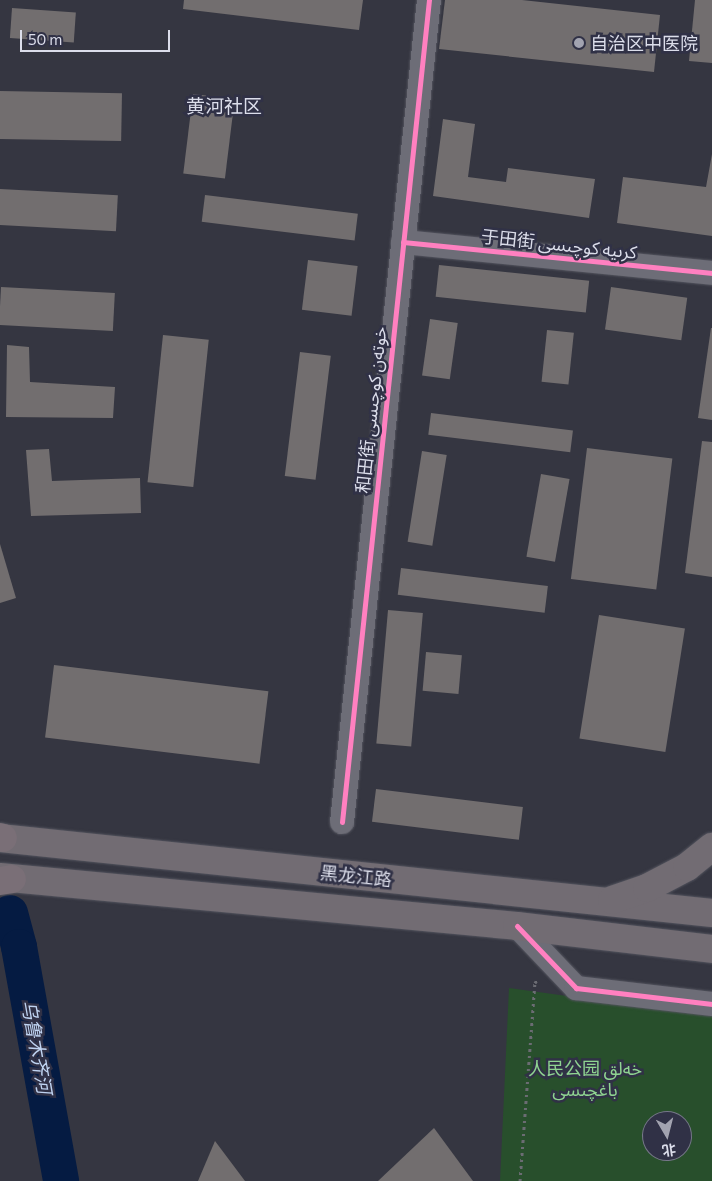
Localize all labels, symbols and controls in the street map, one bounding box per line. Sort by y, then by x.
scale bar [22,20,172,52]
text: 50 m [28,30,62,48]
place label: 自治区中医院 [590,32,698,54]
marker: 自治区中医院 [572,36,586,50]
district label: 黄河社区 [186,95,262,117]
street label: 于田街 كرىيە كوچىسى [480,225,638,263]
street label: 和田街 خوتەن كوچىسى [351,325,391,495]
street label: 黑龙江路 [319,861,393,891]
water label: 乌鲁木齐河 [18,998,56,1096]
park label: 人民公园 خەلق باغچىسى [528,1058,642,1100]
north arrow [642,1111,692,1161]
text: 北 [661,1141,677,1160]

